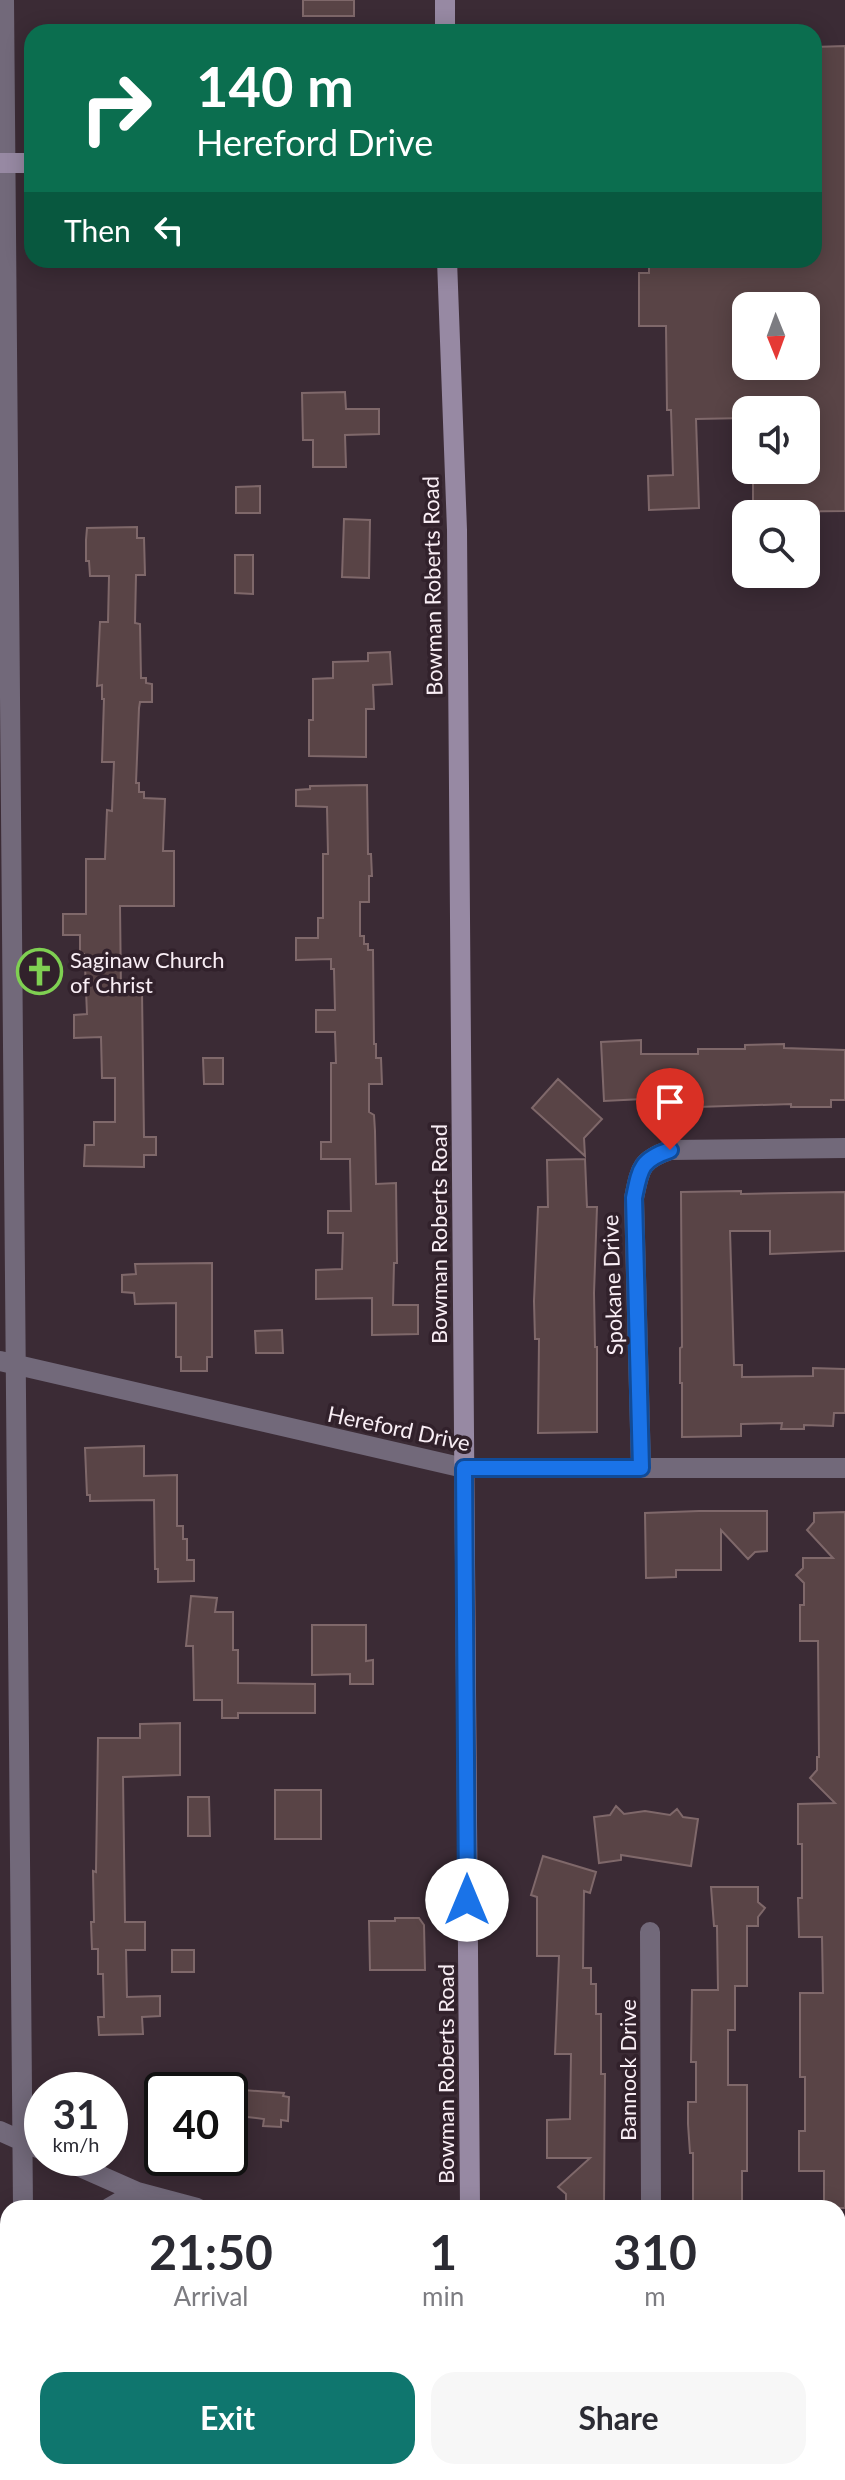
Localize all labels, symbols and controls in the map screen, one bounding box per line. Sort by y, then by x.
text: 140 m [196,52,354,119]
icon: right [64,56,168,160]
text: Hereford Drive [196,120,433,164]
icon: left [147,208,191,252]
text: Then [64,212,131,248]
north arrow [732,292,820,380]
map controls [732,292,820,588]
button: sound [732,396,820,484]
street label: Bowman Roberts Road [417,476,447,696]
button: search [732,500,820,588]
place label: Saginaw Church of Christ [70,946,225,998]
church icon: Saginaw Church of Christ [15,948,63,996]
pin [636,1068,704,1150]
icon: arrive [648,1080,692,1124]
street label: Bowman Roberts Road [425,1124,452,1344]
street label: Spokane Drive [596,1214,628,1356]
street label: Hereford Drive [325,1400,473,1456]
position arrow [425,1858,509,1942]
street label: Bowman Roberts Road [432,1964,459,2184]
street label: Bannock Drive [614,1999,641,2141]
speed limit sign: 40 [144,2072,248,2176]
text: 31 [53,2090,99,2138]
text: km/h [53,2132,99,2156]
text: 21:50 [149,2223,273,2280]
text: 1 [429,2223,457,2280]
text: 310 [613,2223,697,2280]
text: Arrival [174,2280,248,2312]
text: min [422,2280,464,2312]
text: m [644,2280,666,2312]
button: Exit [40,2372,415,2464]
button: Share [431,2372,806,2464]

